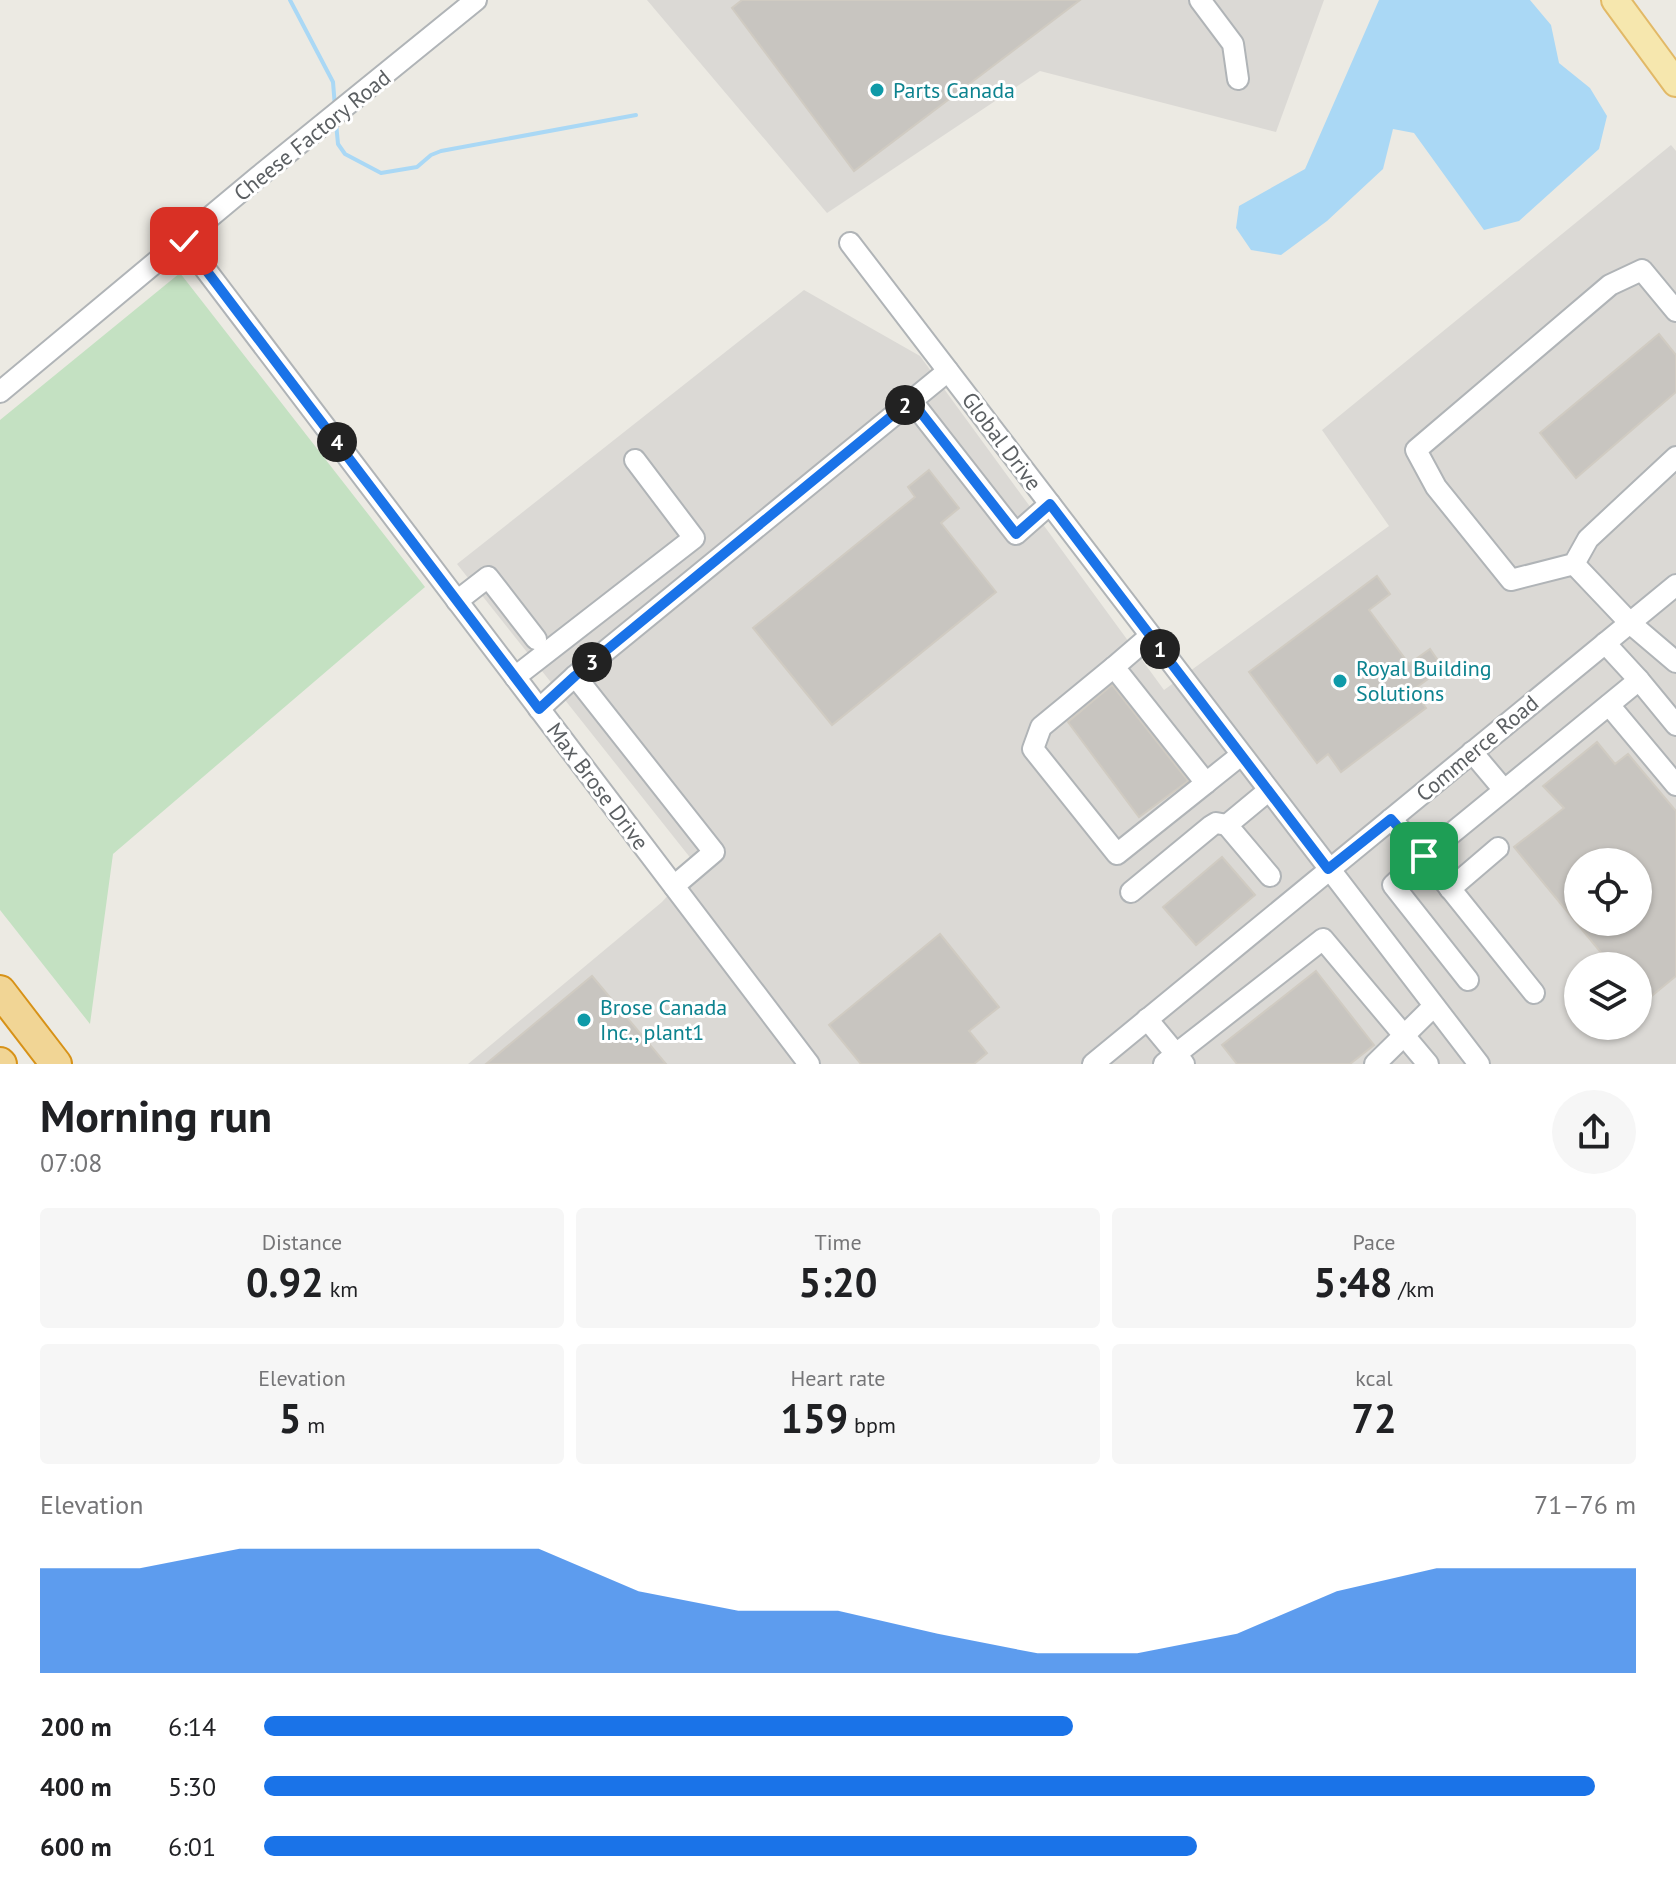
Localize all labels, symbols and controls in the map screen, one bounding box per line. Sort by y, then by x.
street label: Cheese Factory Road [228,63,396,207]
place label: Parts Canada [893,76,1015,104]
marker: Parts Canada [868,81,886,99]
pin [150,207,218,275]
icon: check [162,219,206,263]
pin: 2 [885,385,925,425]
street label: Global Drive [956,386,1048,496]
text: 2 [899,391,911,419]
pin: 4 [317,422,357,462]
text: 4 [331,428,343,456]
pin: 1 [1140,629,1180,669]
text: 1 [1154,635,1166,663]
pin: 3 [572,642,612,682]
text: 3 [586,648,598,676]
place label: Royal Building Solutions [1356,654,1492,707]
marker: Royal Building Solutions [1331,672,1349,690]
street label: Commerce Road [1410,689,1544,807]
street label: Max Brose Drive [541,717,655,855]
pin [1390,822,1458,890]
icon: arrive [1402,834,1446,878]
map controls [1564,848,1652,1040]
button: locate [1564,848,1652,936]
button: layers [1564,952,1652,1040]
place label: Brose Canada Inc., plant1 [600,993,727,1046]
marker: Brose Canada Inc., plant1 [575,1011,593,1029]
text: Morning run [40,1087,272,1144]
button: share [1552,1090,1636,1174]
text: 07:08 [40,1146,102,1179]
text: Distance [262,1228,342,1256]
text: Time [814,1228,862,1256]
text: Pace [1352,1228,1396,1256]
text: 0.92 [246,1256,324,1308]
text: 5:20 [799,1256,877,1308]
text: 5:48 [1314,1256,1392,1308]
text: km [324,1275,358,1303]
text: /km [1392,1275,1434,1303]
text: Elevation [258,1364,346,1392]
text: Heart rate [790,1364,886,1392]
text: kcal [1355,1364,1393,1392]
text: 5 [279,1392,301,1444]
text: 159 [780,1392,848,1444]
text: 72 [1351,1392,1397,1444]
text: m [301,1411,325,1439]
text: bpm [848,1411,896,1439]
text: Elevation [40,1488,144,1521]
text: 71–76 m [1534,1488,1636,1521]
text: 200 m [40,1710,112,1743]
text: 6:14 [168,1710,216,1743]
text: 400 m [40,1770,112,1803]
text: 5:30 [168,1770,216,1803]
text: 600 m [40,1830,112,1863]
text: 6:01 [168,1830,216,1863]

